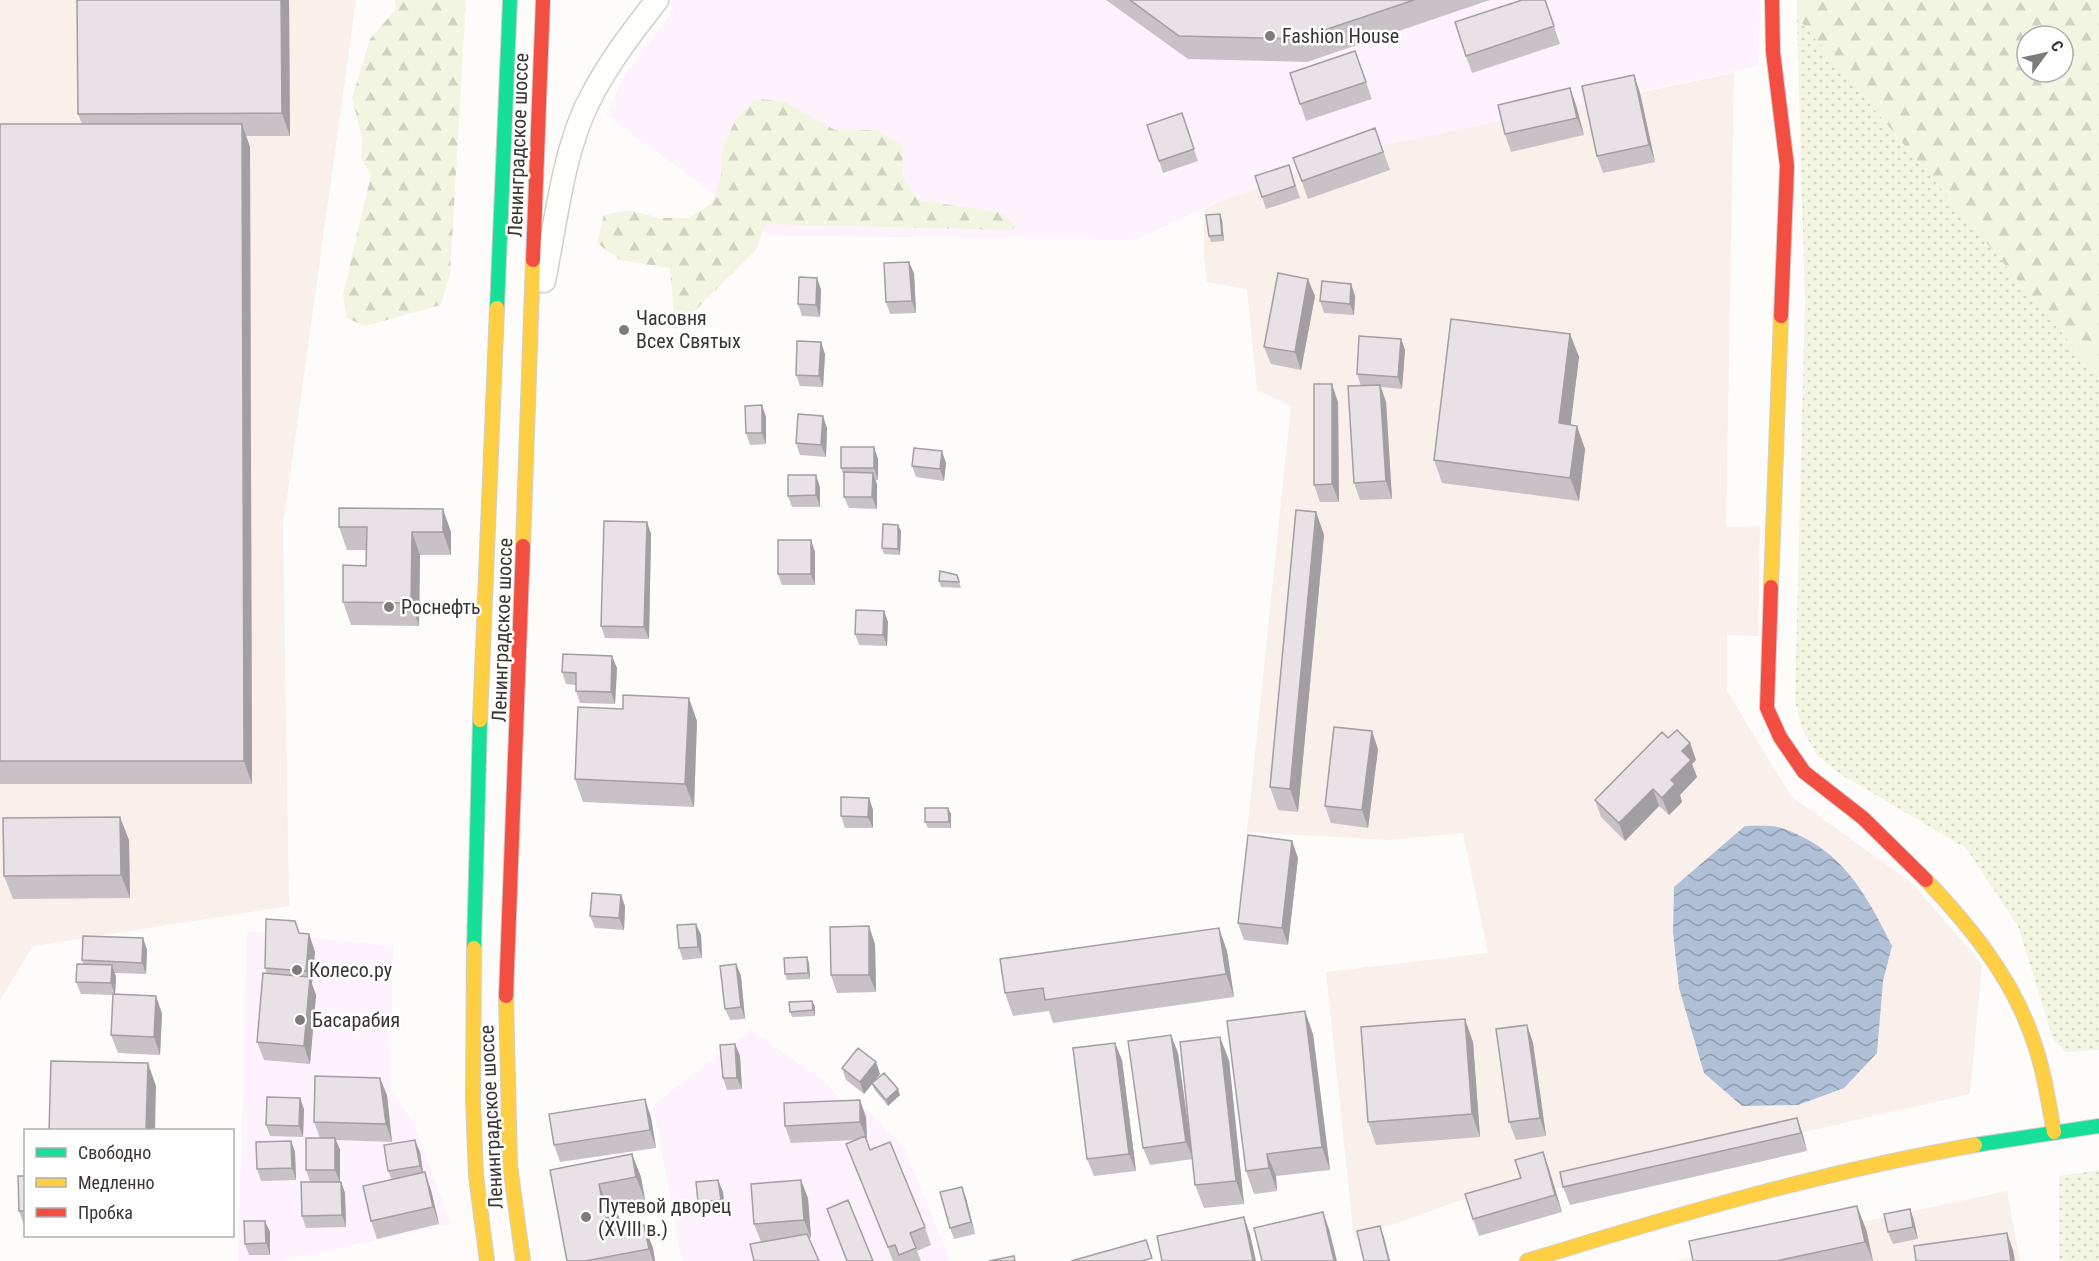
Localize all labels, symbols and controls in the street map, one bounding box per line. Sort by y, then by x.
place label: Fashion House [1282,24,1399,48]
north arrow [2015,24,2075,84]
marker: Fashion House [1263,29,1277,43]
text: С [2047,37,2068,55]
street label: Ленинградское шоссе [503,52,533,238]
place label: Часовня Всех Святых [636,306,741,353]
marker: Часовня Всех Святых [617,323,631,337]
street label: Ленинградское шоссе [487,537,517,723]
place label: Роснефть [401,595,481,619]
marker: Роснефть [382,600,396,614]
place label: Колесо.ру [309,958,392,982]
marker: Колесо.ру [290,963,304,977]
place label: Басарабия [312,1008,400,1032]
marker: Басарабия [293,1013,307,1027]
street label: Ленинградское шоссе [474,1024,508,1210]
legend [24,1129,234,1237]
text: Свободно [78,1142,151,1163]
text: Медленно [78,1172,155,1193]
place label: Путевой дворец (XVIII в.) [598,1194,731,1241]
text: Пробка [78,1202,133,1223]
marker: Путевой дворец (XVIII в.) [579,1210,593,1224]

